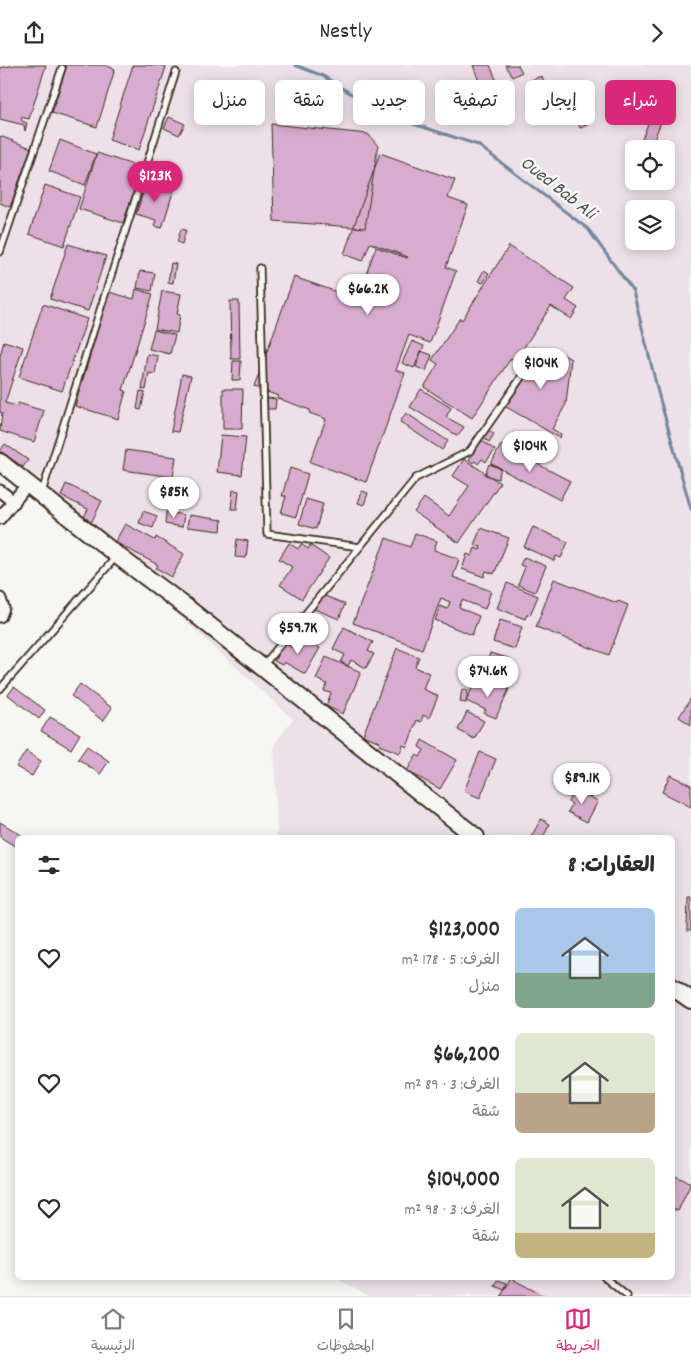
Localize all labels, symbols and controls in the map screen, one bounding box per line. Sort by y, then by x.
text: Nestly [319,17,372,48]
icon: share [20,19,48,47]
icon: forward [643,19,671,47]
chip: منزل [194,80,265,125]
chip: شقة [275,80,343,125]
chip: جديد [353,80,425,125]
chip: تصفية [435,80,515,125]
chip: إيجار [525,80,595,125]
chip: شراء [605,80,676,125]
map controls [625,140,675,250]
button: locate [625,140,675,190]
water label: Oued Bab Ali [513,151,603,229]
pin: $123K [120,161,190,203]
text: $123K [138,165,172,188]
button: layers [625,200,675,250]
pin: $66.2K [327,273,409,316]
text: $66.2K [348,278,388,301]
pin: $104K [506,347,576,390]
text: $104K [524,352,558,375]
pin: $104K [495,431,565,473]
text: $104K [513,435,547,458]
pin: $85K [144,477,204,519]
text: $85K [159,481,189,504]
pin: $59.7K [257,613,339,655]
text: $59.7K [278,617,318,640]
pin: $74.6K [447,655,529,698]
text: $74.6K [469,660,507,683]
pin: $89.1K [541,763,623,805]
text: $89.1K [564,767,600,790]
icon: filters [35,851,63,879]
text: العقارات: 8 [568,852,655,882]
text: $123,000 [428,916,500,946]
icon: home [555,928,615,988]
icon: heart [35,944,63,972]
text: الغرف: 5 · 178 m² [402,949,500,972]
text: منزل [468,976,500,999]
text: $66,200 [433,1041,500,1071]
icon: home [555,1053,615,1113]
icon: heart [35,1069,63,1097]
text: الغرف: 3 · 89 m² [404,1074,500,1097]
text: شقة [472,1101,500,1124]
text: $104,000 [426,1166,500,1196]
icon: home [555,1178,615,1238]
icon: heart [35,1194,63,1222]
text: الغرف: 3 · 98 m² [404,1199,500,1222]
text: شقة [472,1226,500,1249]
tab: الرئيسية [91,1305,135,1358]
tab: المحفوظات [317,1305,374,1358]
tab: الخريطة [556,1305,600,1358]

